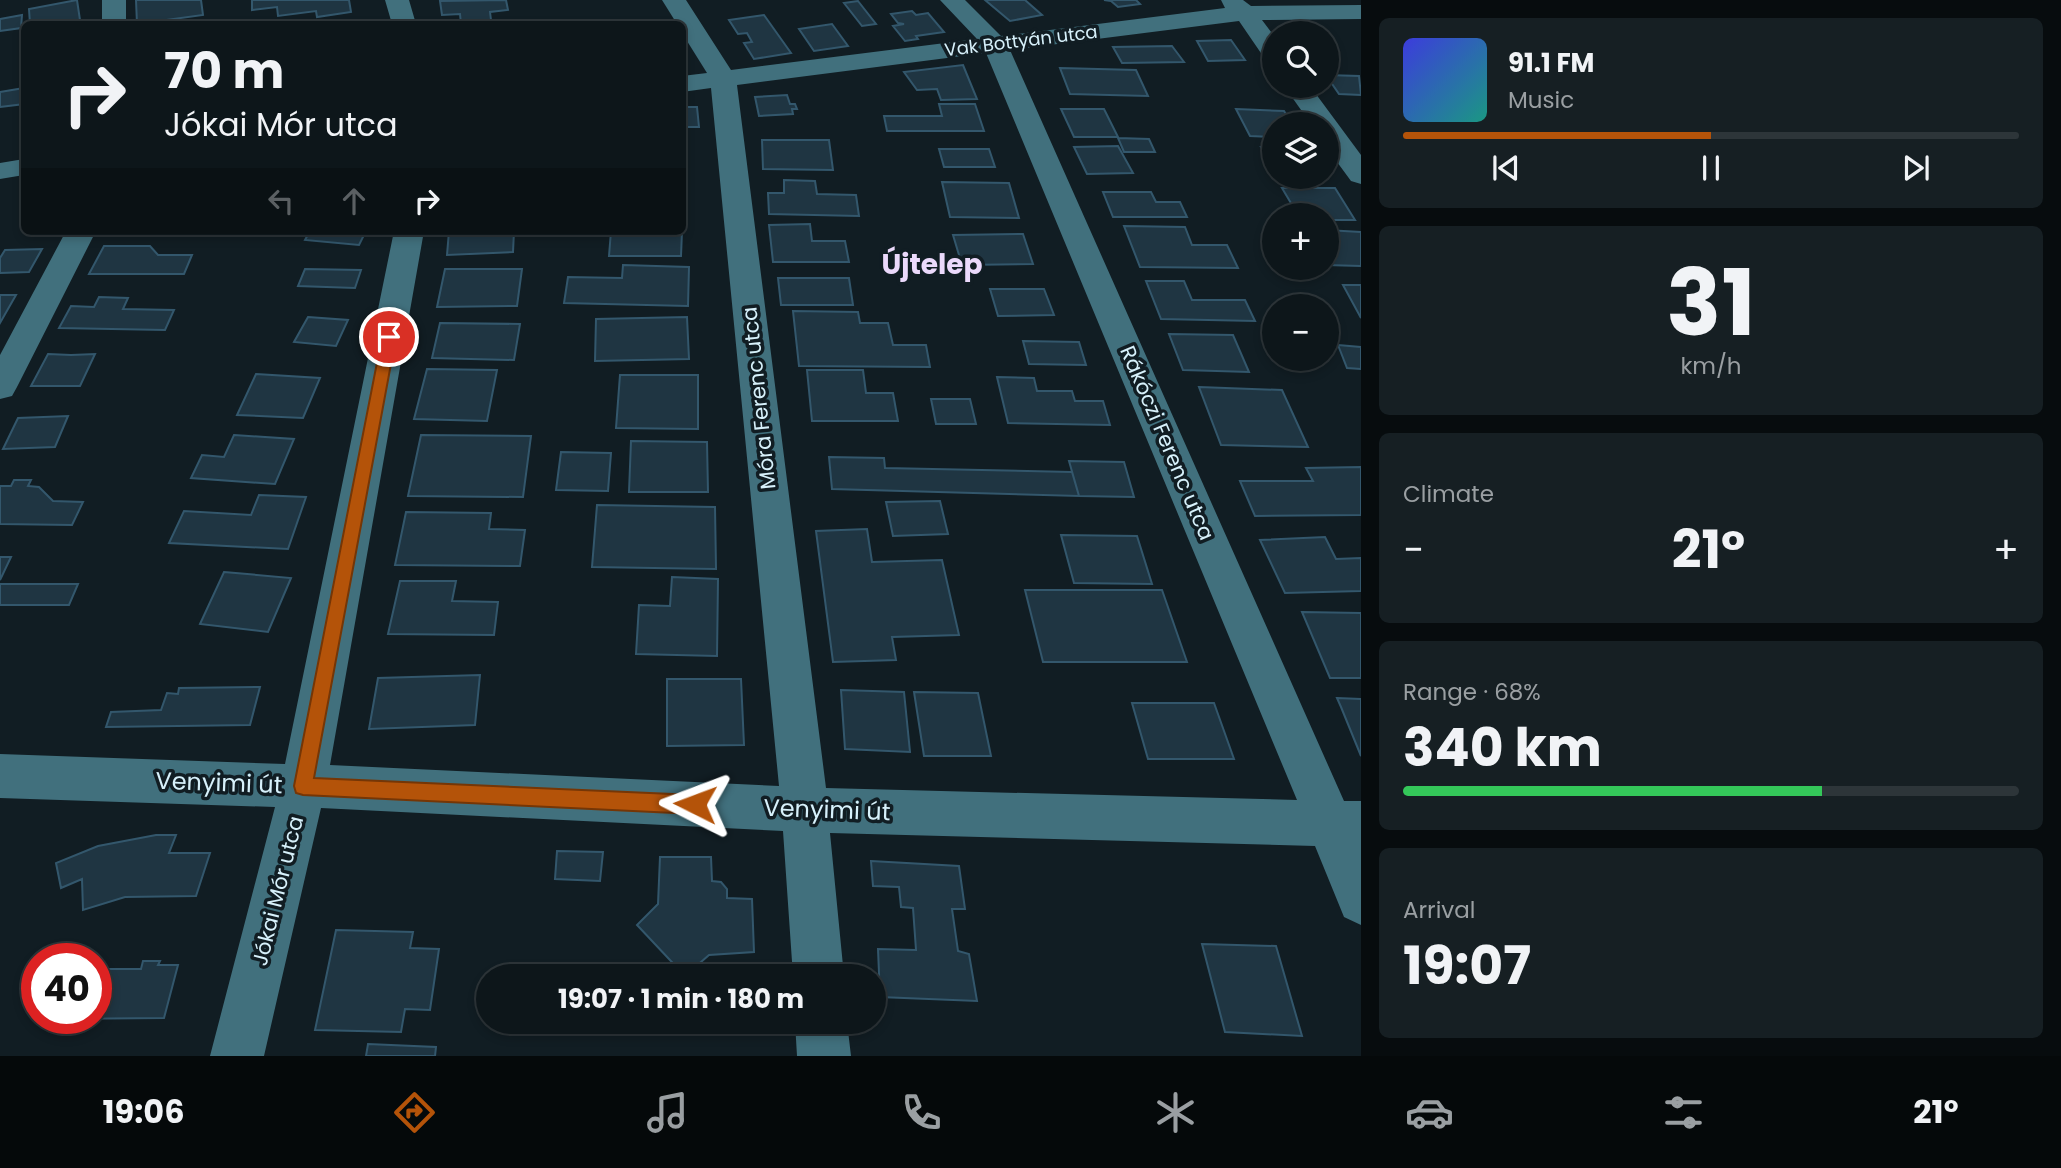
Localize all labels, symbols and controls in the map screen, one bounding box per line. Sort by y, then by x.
street label: Vak Bottyán utca [943,19,1099,62]
map controls [1262,21,1339,371]
button: search [1262,21,1339,98]
text: 70 m [164,37,284,105]
text: 91.1 FM [1508,45,1594,81]
icon: right [49,49,140,140]
text: Music [1508,84,1574,116]
text: Jókai Mór utca [164,102,398,147]
button: layers [1262,112,1339,189]
icon: previous [1487,149,1525,187]
icon: pause [1692,149,1730,187]
icon: next [1897,149,1935,187]
icon: left [262,182,300,220]
icon: ahead [335,182,373,220]
icon: right [408,182,446,220]
button: + [1262,203,1339,280]
text: 31 [1666,239,1756,367]
district label: Újtelep [881,245,983,284]
button: − [1262,294,1339,371]
street label: Móra Ferenc utca [734,305,783,491]
pin [359,307,419,367]
icon: arrive [370,318,408,356]
street label: Rákóczi Ferenc utca [1113,341,1222,544]
text: km/h [1680,350,1742,382]
text: Climate [1403,478,1494,510]
text: 21° [1672,513,1745,586]
text: − [1403,523,1424,576]
text: + [1993,523,2019,576]
text: Range · 68% [1403,676,1541,708]
text: 340 km [1403,711,1602,784]
street label: Venyimi út [155,764,283,801]
position arrow [658,767,732,841]
street label: Venyimi út [763,791,891,828]
street label: Jókai Mór utca [245,813,310,969]
text: Arrival [1403,894,1475,926]
text: 19:07 [1403,929,1531,1002]
speed limit sign: 40 [21,943,112,1034]
text: 19:07 · 1 min · 180 m [558,981,804,1017]
icon: directions [390,1088,439,1137]
icon: music [643,1088,692,1137]
icon: phone [897,1088,946,1137]
icon: climate [1151,1088,1200,1137]
icon: car [1405,1088,1454,1137]
icon: filters [1659,1088,1708,1137]
text: 19:06 [102,1089,185,1134]
text: 21° [1913,1089,1958,1134]

